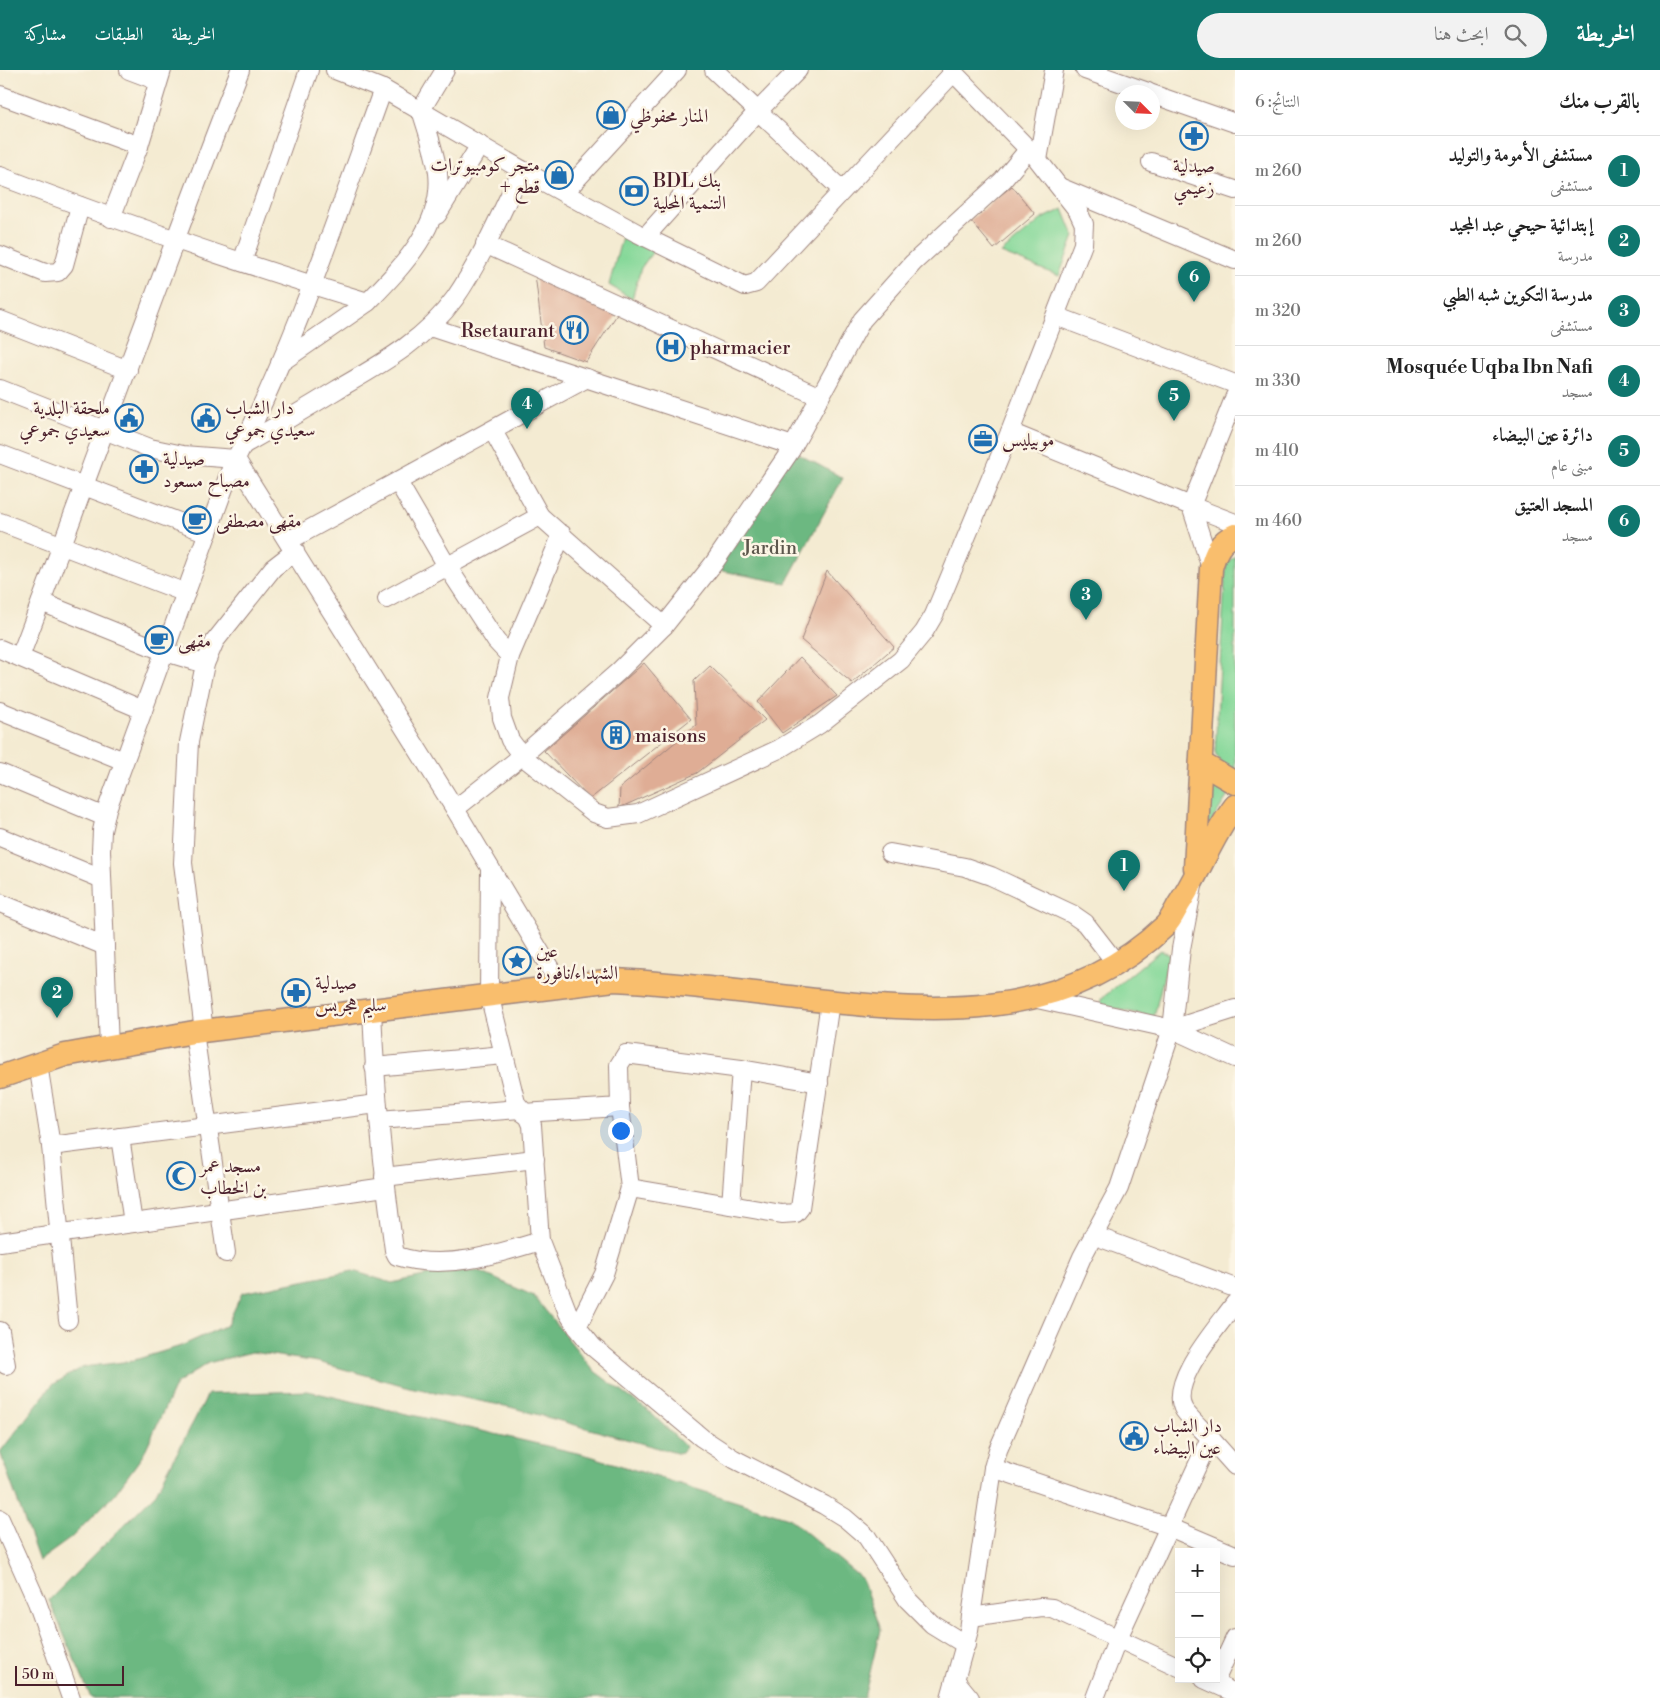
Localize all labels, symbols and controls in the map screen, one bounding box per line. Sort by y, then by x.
search box [1197,13,1547,58]
text: الخريطة [1577,19,1635,49]
icon: search [1501,21,1529,49]
text: ابحث هنا [1434,22,1489,46]
text: مشاركة [25,23,66,46]
text: الطبقات [94,23,143,46]
text: الخريطة [171,23,215,46]
north arrow [1115,85,1160,130]
text: بالقرب منك [1559,89,1640,115]
text: النتائج: 6 [1255,92,1300,112]
shop icon: المنار محفوظي [596,100,626,130]
place label: المنار محفوظي [630,104,708,134]
pharmacy icon: صيدلية زعيمي [1179,121,1209,151]
text: مستشفى الأمومة والتوليد [1448,143,1593,167]
place label: متجر كومبيوترات + قطع [430,153,540,204]
place label: صيدلية زعيمي [1173,154,1215,206]
shop icon: متجر كومبيوترات + قطع [544,160,574,190]
text: 260 m [1255,161,1302,181]
text: 1 [1620,161,1628,181]
place label: BDL بنك التنمية المحلية [652,169,726,215]
bank icon: BDL بنك التنمية المحلية [619,176,649,206]
text: مستشفى [1550,176,1593,196]
text: إبتدائية حيحي عبد المجيد [1449,213,1593,237]
text: 260 m [1255,231,1302,251]
text: 2 [1619,231,1629,251]
text: مدرسة [1558,246,1593,266]
pin: 6 [1178,261,1210,302]
text: مدرسة التكوين شبه الطبي [1443,283,1593,307]
text: 320 m [1255,301,1301,321]
text: 3 [1619,301,1629,321]
restaurant icon: Rsetaurant [559,315,589,345]
text: مستشفى [1550,316,1593,336]
place label: Rsetaurant [461,319,555,343]
hospital icon: pharmacier [656,332,686,362]
place label: pharmacier [690,336,790,360]
text: Mosquée Uqba Ibn Nafi [1386,355,1593,379]
text: 330 m [1255,371,1301,391]
text: 4 [1619,371,1629,391]
pin: 5 [1158,380,1190,421]
text: مسجد [1562,382,1593,402]
pin: 4 [511,388,543,429]
place label: ملحقة البلدية سعيدي جموعي [19,396,110,445]
place label: دار الشباب سعيدي جموعي [225,396,316,445]
public building icon: ملحقة البلدية سعيدي جموعي [114,403,144,433]
public building icon: دار الشباب سعيدي جموعي [191,403,221,433]
text: دائرة عين البيضاء [1492,423,1593,447]
office icon: موبيليس [968,424,998,454]
place label: موبيليس [1002,428,1054,452]
text: 410 m [1255,441,1299,461]
text: 5 [1619,441,1629,461]
place label: صيدلية مصباح مسعود [163,447,250,498]
pharmacy icon: صيدلية مصباح مسعود [129,454,159,484]
text: مبنى عام [1551,456,1593,476]
text: المسجد العتيق [1514,493,1593,517]
cafe icon: مقهى مصطفى [182,505,212,535]
place label: مقهى مصطفى [216,509,302,534]
text: 460 m [1255,511,1302,531]
text: 6 [1619,511,1629,531]
text: مسجد [1562,526,1593,546]
park label: Jardin [742,536,797,560]
pin: 3 [1070,579,1102,620]
cafe icon: مقهى [144,625,174,655]
place label: مقهى [178,629,211,654]
building icon: maisons [601,720,631,750]
place label: maisons [635,724,706,748]
pin: 1 [1108,850,1140,891]
place label: عين الشهداء/نافورة [536,939,618,985]
place icon: عين الشهداء/نافورة [502,946,532,976]
place label: صيدلية سليم هجريس [315,971,387,1024]
pin: 2 [41,977,73,1018]
pharmacy icon: صيدلية سليم هجريس [281,978,311,1008]
your location [608,1118,634,1144]
place label: مسجد عمر بن الخطاب [198,1154,267,1200]
mosque icon: مسجد عمر بن الخطاب [166,1161,196,1191]
place label: دار الشباب عين البيضاء [1153,1414,1222,1460]
public building icon: دار الشباب عين البيضاء [1119,1421,1149,1451]
map controls [1175,1548,1220,1683]
button: + [1175,1548,1220,1593]
button: − [1175,1593,1220,1638]
button: locate [1175,1638,1220,1683]
scale bar [15,1663,124,1686]
text: 50 m [22,1666,54,1684]

